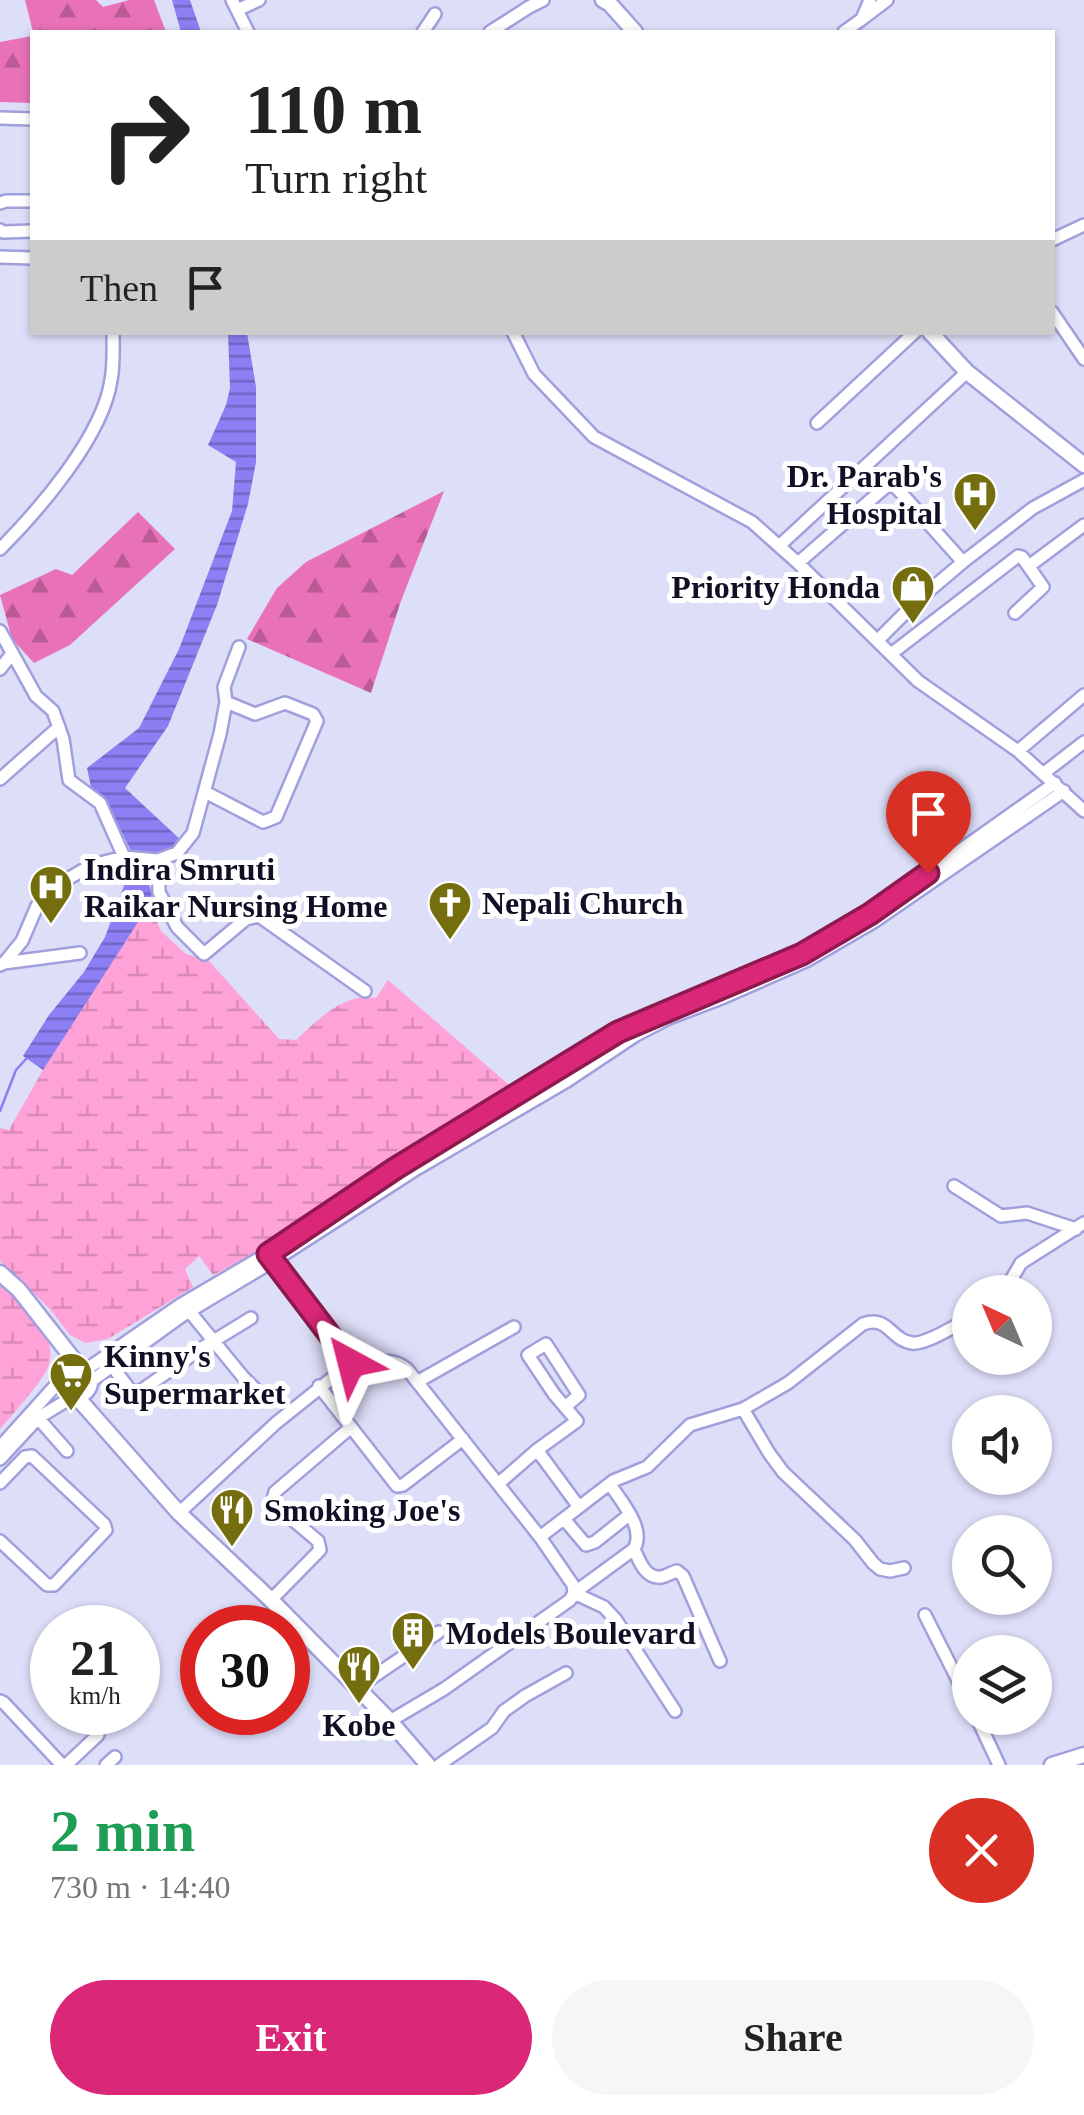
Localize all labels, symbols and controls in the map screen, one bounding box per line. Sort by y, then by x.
icon: right [80,70,210,200]
text: 110 m [245,71,422,148]
text: Turn right [245,153,427,203]
icon: arrive [178,260,233,315]
text: Then [80,267,158,309]
place label: Dr. Parab's Hospital [787,458,942,531]
hospital icon: Dr. Parab's Hospital [952,471,998,532]
shop icon: Priority Honda [890,564,936,625]
place label: Priority Honda [671,569,880,605]
pin [886,771,971,874]
icon: arrive [901,786,956,841]
place label: Indira Smruti Raikar Nursing Home [84,851,387,924]
hospital icon: Indira Smruti Raikar Nursing Home [28,864,74,925]
church icon: Nepali Church [427,880,473,941]
place label: Nepali Church [482,885,683,921]
north arrow [952,1275,1052,1375]
map controls [952,1275,1052,1735]
position arrow [299,1311,403,1415]
place label: Kinny's Supermarket [104,1338,286,1411]
supermarket icon: Kinny's Supermarket [48,1351,94,1412]
button: sound [952,1395,1052,1495]
restaurant icon: Smoking Joe's [209,1487,255,1548]
place label: Smoking Joe's [264,1492,460,1528]
button: search [952,1515,1052,1615]
speed limit sign: 30 [180,1605,310,1735]
building icon: Models Boulevard [390,1610,436,1671]
place label: Models Boulevard [446,1615,696,1651]
text: 21 [70,1630,120,1686]
button: layers [952,1635,1052,1735]
restaurant icon: Kobe [336,1644,382,1705]
text: km/h [69,1682,121,1709]
place label: Kobe [323,1707,395,1743]
text: 2 min [50,1798,195,1864]
button: close [929,1798,1034,1903]
text: 730 m · 14:40 [50,1869,230,1905]
button: Exit [50,1980,532,2095]
button: Share [552,1980,1034,2095]

